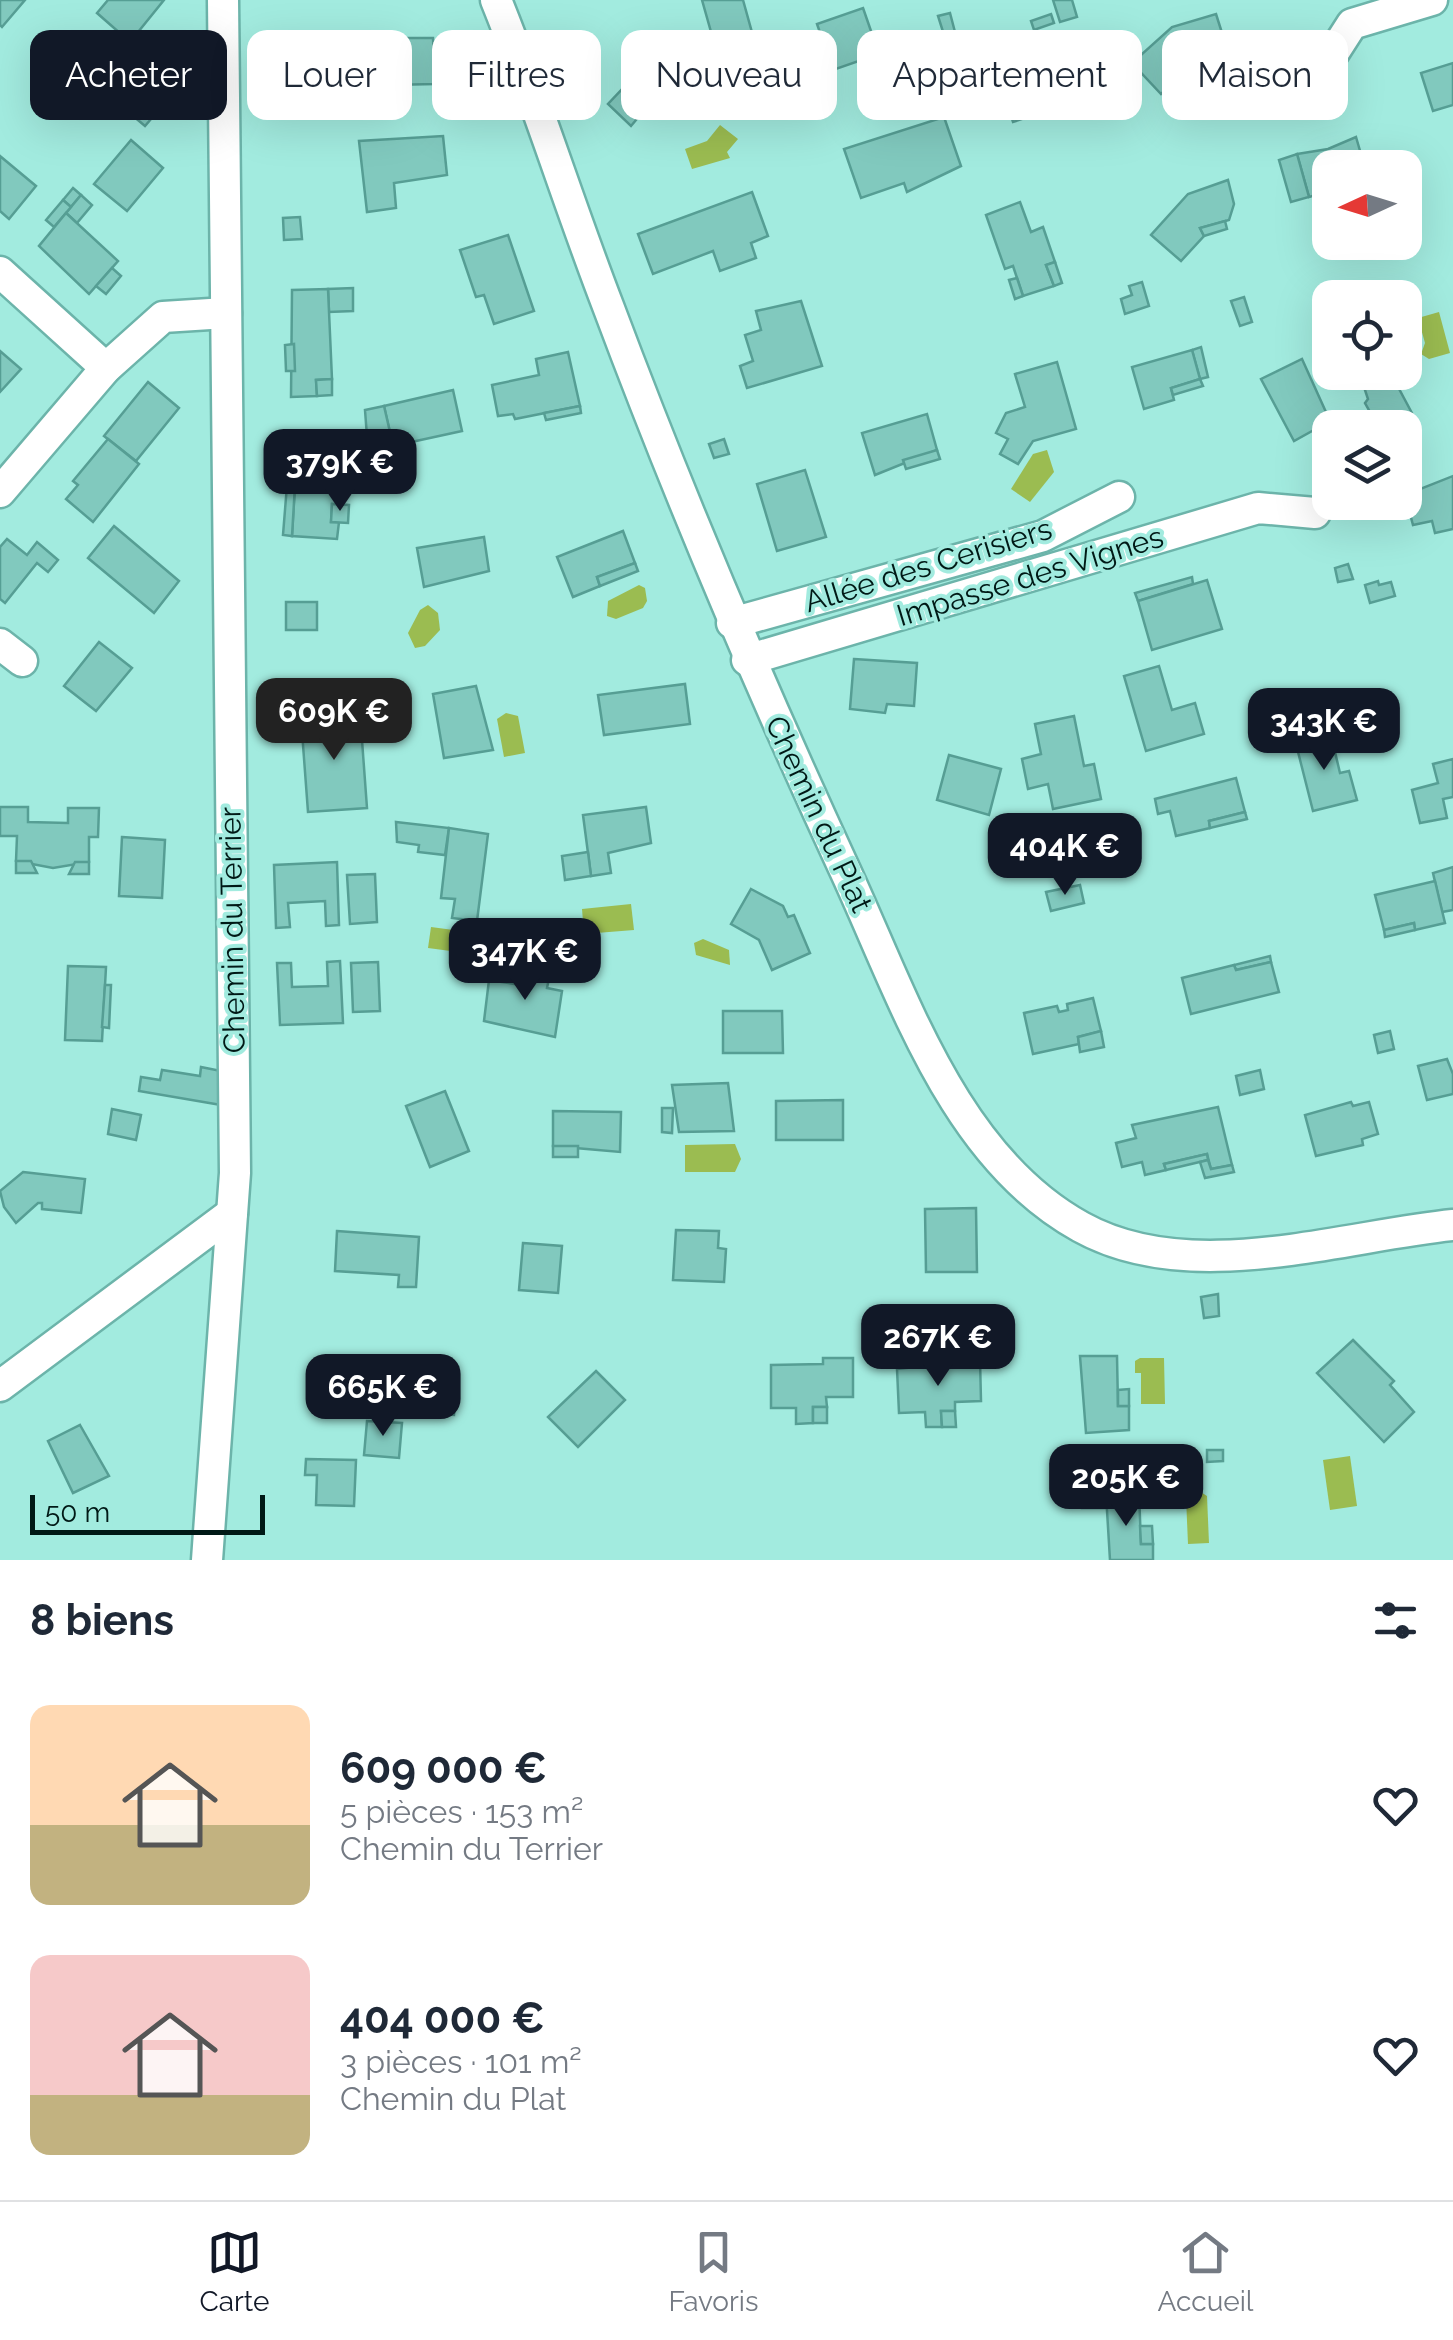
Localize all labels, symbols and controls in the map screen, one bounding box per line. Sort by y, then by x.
chip: Acheter [30,30,227,120]
chip: Louer [247,30,412,120]
chip: Filtres [432,30,601,120]
chip: Nouveau [621,30,837,120]
chip: Appartement [857,30,1142,120]
chip: Maison [1162,30,1348,120]
north arrow [1312,150,1422,260]
map controls [1312,150,1422,520]
button: locate [1312,280,1422,390]
button: layers [1312,410,1422,520]
pin: 379K € [259,429,421,514]
text: 379K € [286,443,394,480]
street label: Allée des Cerisiers [800,511,1056,619]
street label: Impasse des Vignes [893,519,1167,633]
pin: 609K € [253,678,415,763]
pin: 343K € [1243,688,1405,773]
text: 609K € [278,692,390,729]
text: 343K € [1270,702,1378,739]
street label: Chemin du Plat [758,710,880,918]
street label: Chemin du Terrier [212,806,252,1054]
pin: 404K € [984,813,1146,898]
text: 404K € [1010,827,1120,864]
pin: 347K € [444,918,606,1003]
text: 347K € [471,932,579,969]
pin: 267K € [857,1304,1019,1389]
text: 267K € [883,1318,993,1355]
pin: 665K € [302,1354,464,1439]
text: 665K € [328,1368,438,1405]
pin: 205K € [1045,1444,1207,1529]
text: 205K € [1071,1458,1181,1495]
scale bar [30,1490,265,1534]
text: 50 m [45,1496,110,1529]
icon: filters [1368,1593,1423,1648]
text: 8 biens [30,1596,174,1645]
text: 609 000 € [340,1744,547,1793]
icon: home [110,1745,230,1865]
icon: heart [1368,1778,1423,1833]
text: 5 pièces · 153 m² [340,1793,583,1830]
text: Chemin du Terrier [340,1830,603,1867]
text: 404 000 € [340,1994,545,2043]
icon: home [110,1995,230,2115]
icon: heart [1368,2028,1423,2083]
text: 3 pièces · 101 m² [340,2043,582,2080]
text: Chemin du Plat [340,2080,566,2117]
tab: Carte [200,2225,269,2318]
tab: Favoris [668,2225,758,2318]
tab: Accueil [1158,2225,1253,2318]

